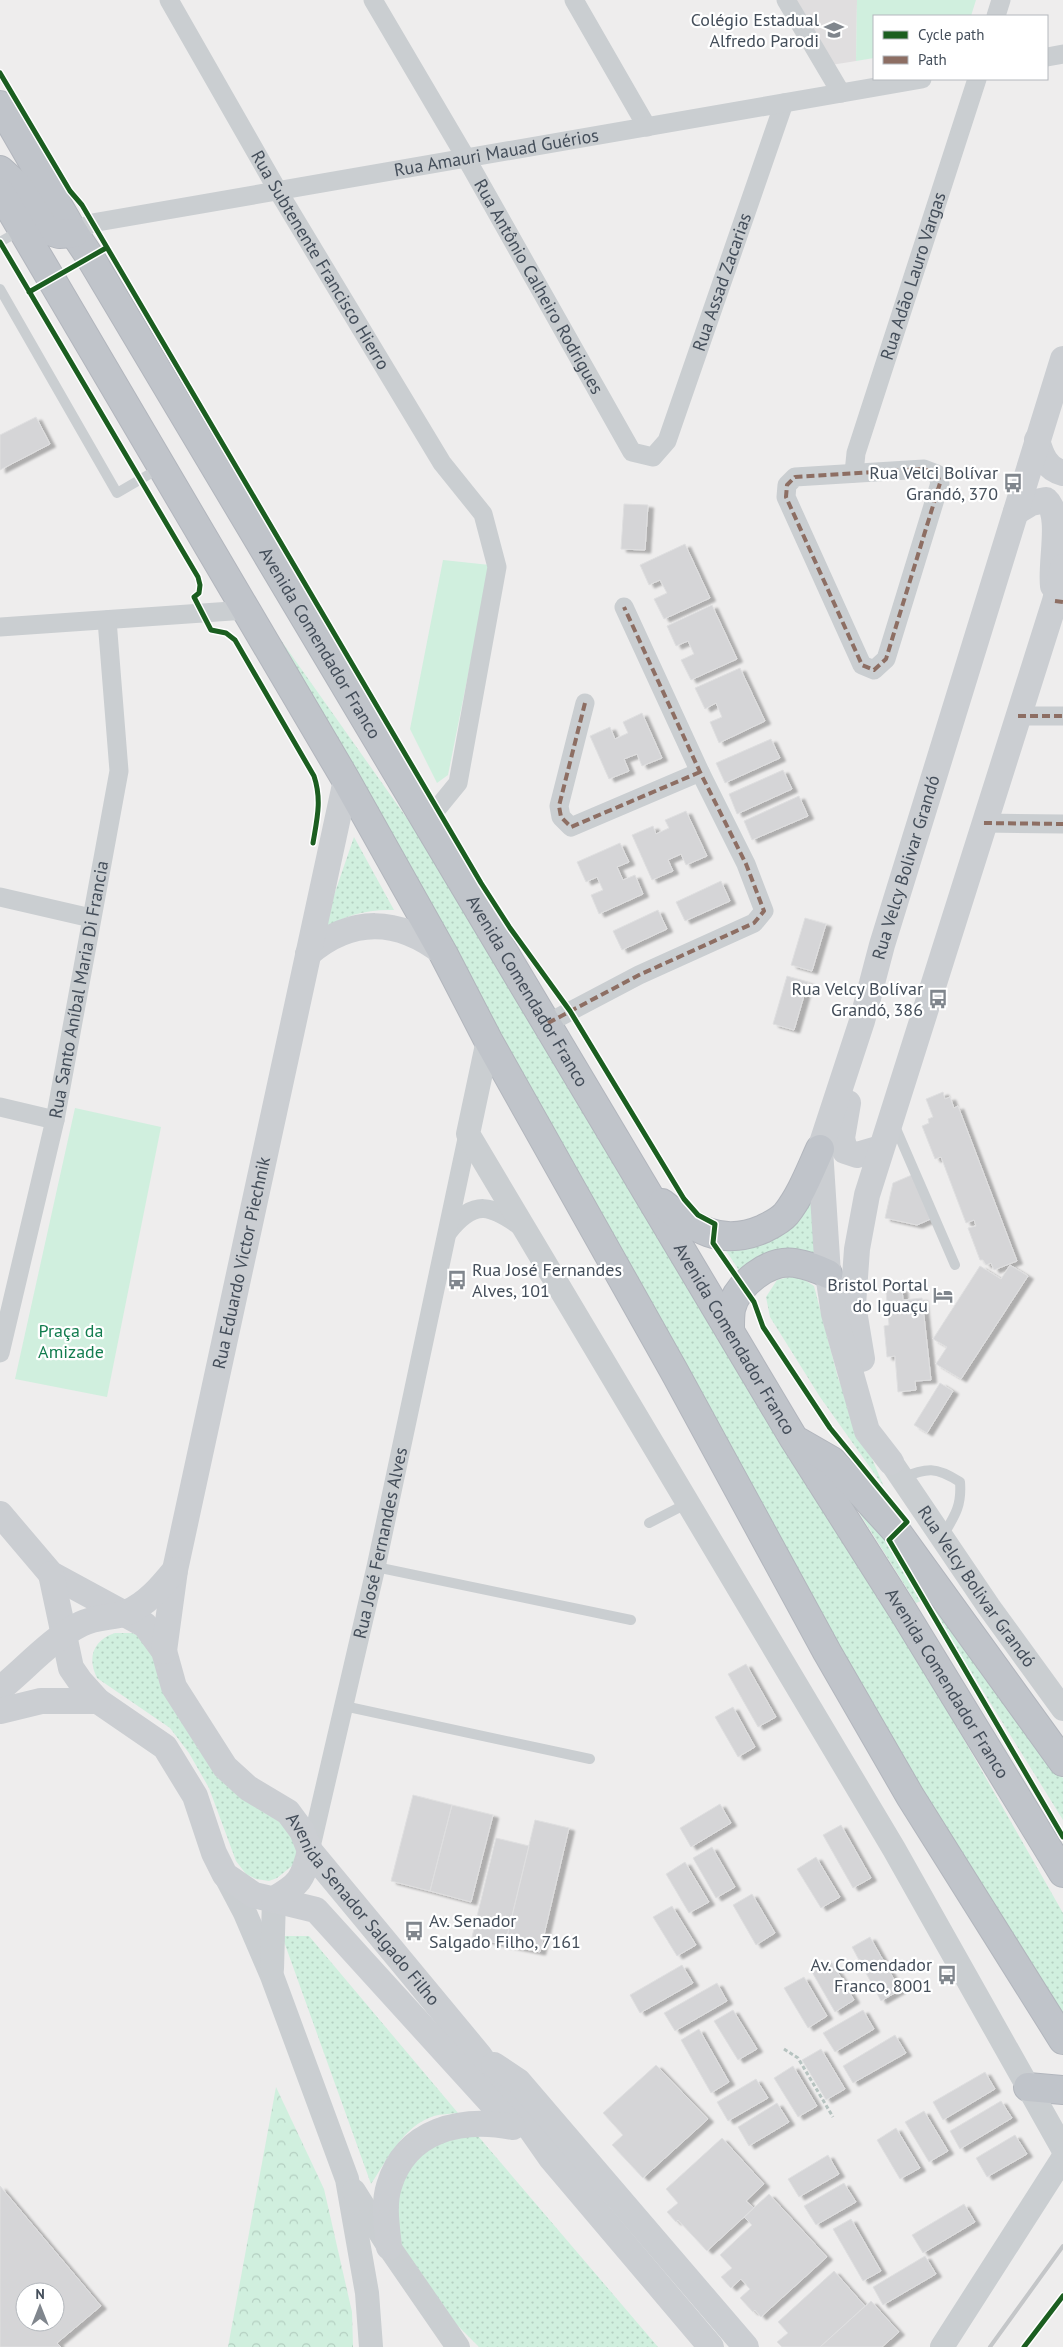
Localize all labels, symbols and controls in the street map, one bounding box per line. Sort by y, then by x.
place label: Colégio Estadual Alfredo Parodi [691,8,820,52]
legend [873,15,1048,80]
school or university icon: Colégio Estadual Alfredo Parodi [823,19,845,41]
text: Cycle path [918,25,984,44]
text: Path [918,50,947,69]
street label: Rua Amauri Mauad Guérios [392,123,600,181]
street label: Rua Subtenente Francisco Hierro [246,146,395,374]
street label: Rua Antônio Calheiro Rodrigues [469,175,609,398]
street label: Rua Adão Lauro Vargas [875,189,951,363]
street label: Rua Assad Zacarias [687,210,756,354]
place label: Rua Velci Bolívar Grandó, 370 [869,461,998,505]
bus stop icon: Rua Velci Bolívar Grandó, 370 [1002,472,1024,494]
street label: Avenida Comendador Franco [254,543,386,743]
street label: Rua Velcy Bolivar Grandó [867,772,945,962]
street label: Rua Santo Aníbal Maria Di Francia [44,859,113,1120]
street label: Avenida Comendador Franco [462,891,594,1091]
place label: Rua Velcy Bolívar Grandó, 386 [792,977,923,1021]
bus stop icon: Rua Velcy Bolívar Grandó, 386 [927,988,949,1010]
street label: Rua Eduardo Victor Piechnik [207,1154,275,1371]
street label: Avenida Comendador Franco [669,1239,801,1439]
place label: Rua José Fernandes Alves, 101 [472,1258,622,1302]
bus stop icon: Rua José Fernandes Alves, 101 [446,1269,468,1291]
place label: Bristol Portal do Iguaçu [827,1273,929,1317]
hotel icon: Bristol Portal do Iguaçu [932,1284,954,1306]
park label: Praça da Amizade [38,1319,104,1363]
street label: Rua José Fernandes Alves [348,1445,412,1641]
street label: Rua Velcy Bolivar Grandó [913,1501,1041,1672]
street label: Avenida Comendador Franco [881,1584,1015,1783]
street label: Avenida Senador Salgado Filho [281,1808,445,2010]
place label: Av. Senador Salgado Filho, 7161 [429,1909,581,1953]
bus stop icon: Av. Senador Salgado Filho, 7161 [403,1920,425,1942]
place label: Av. Comendador Franco, 8001 [811,1953,932,1997]
bus stop icon: Av. Comendador Franco, 8001 [936,1964,958,1986]
north arrow [15,2282,65,2332]
text: N [35,2285,45,2303]

